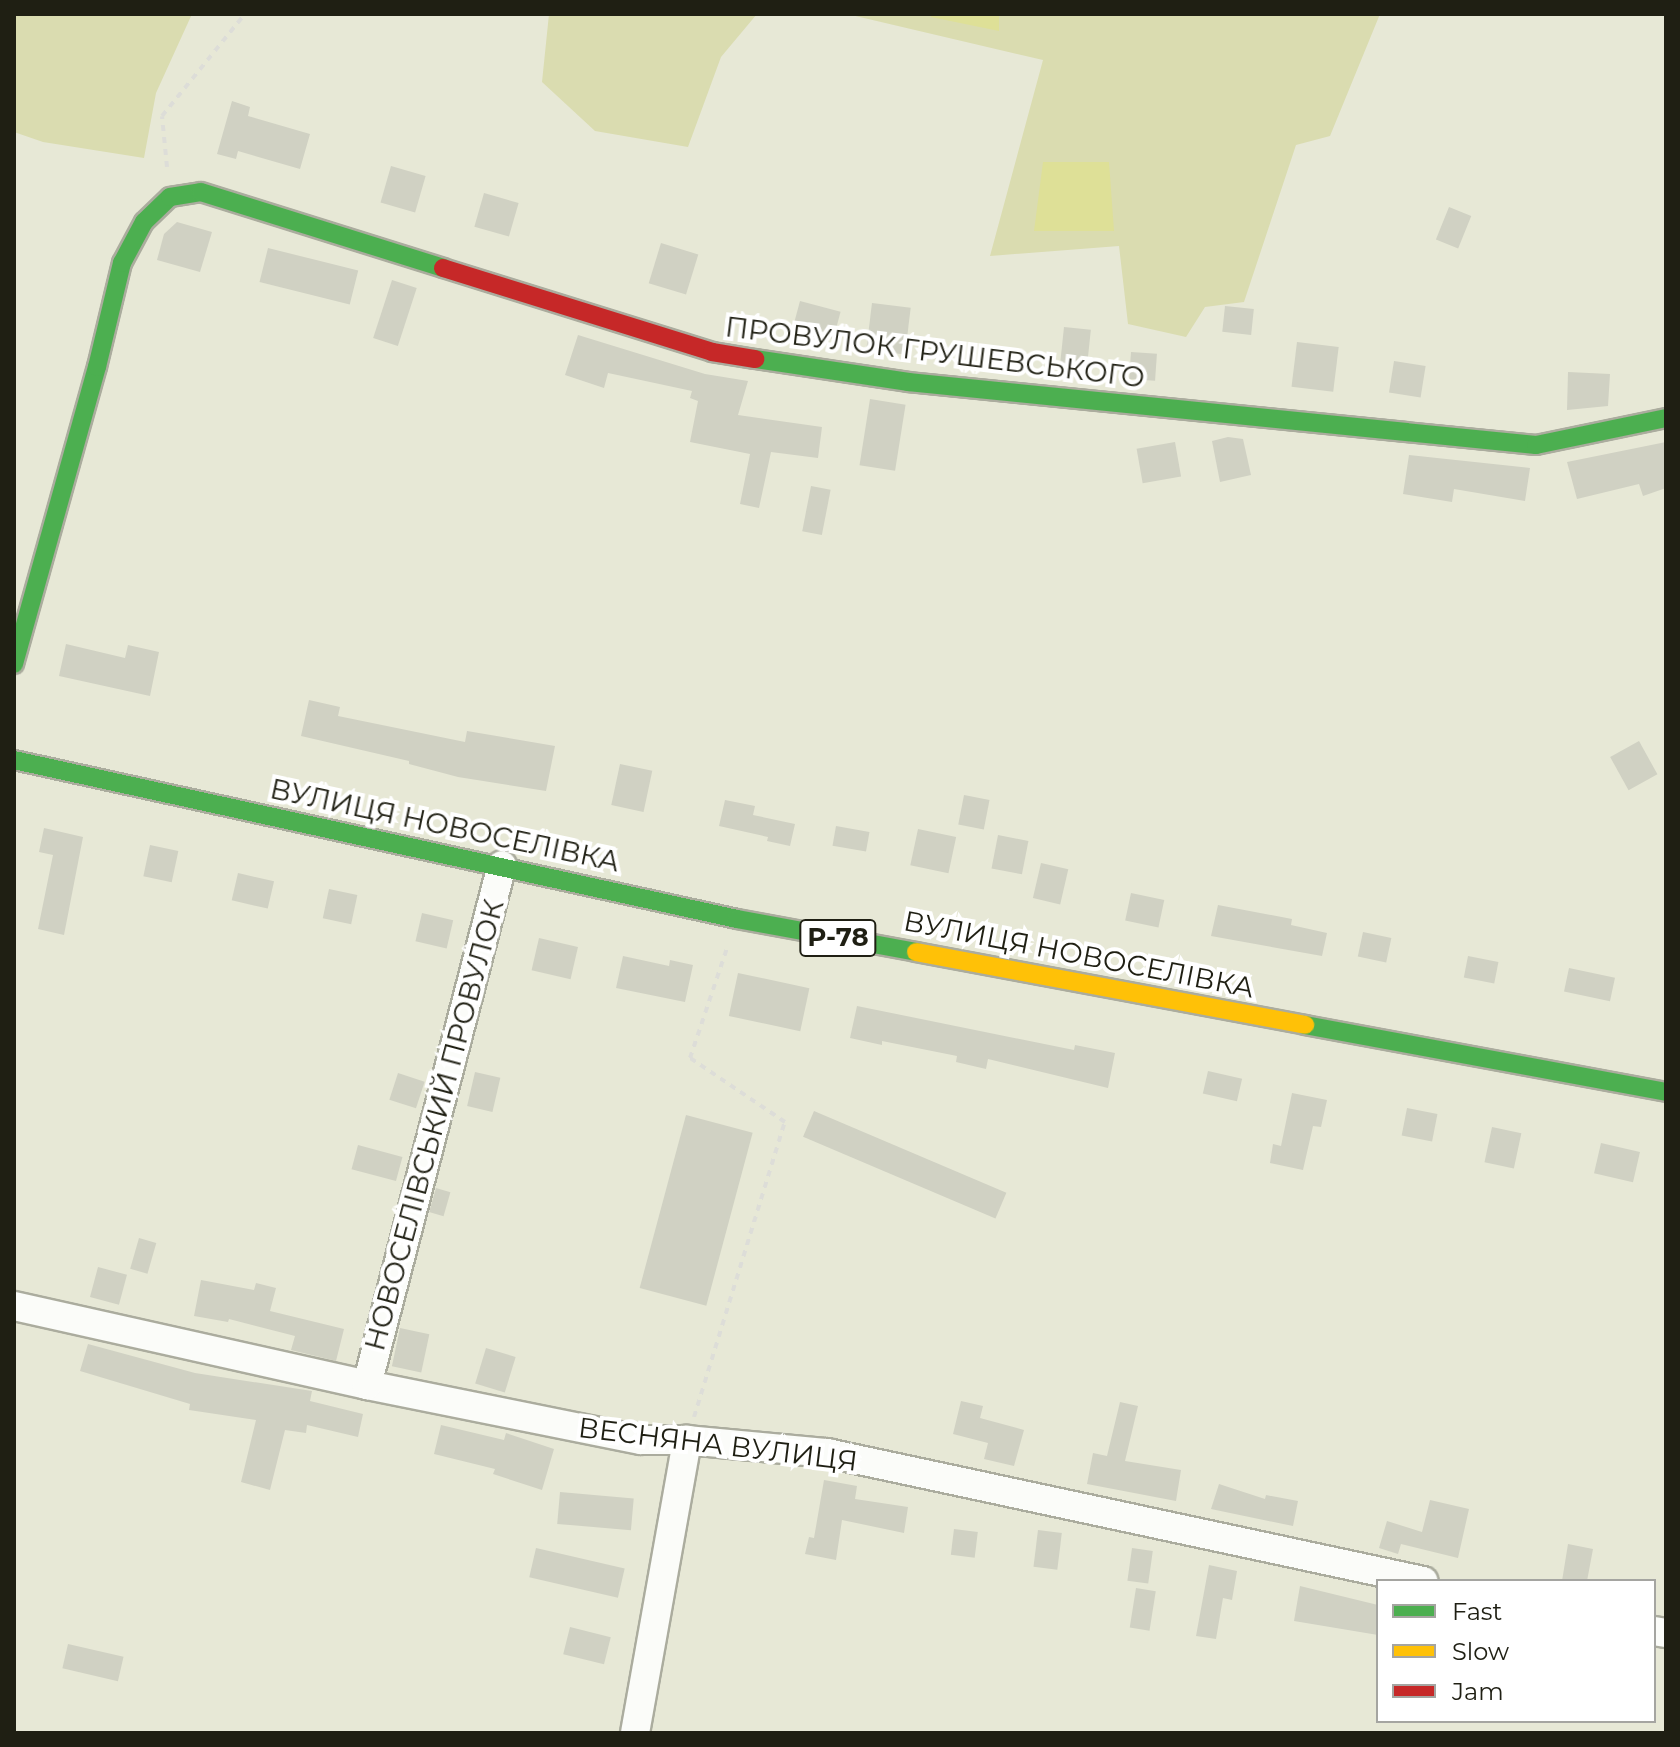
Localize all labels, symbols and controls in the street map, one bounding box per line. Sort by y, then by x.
street label: ПРОВУЛОК ГРУШЕВСЬКОГО [723,310,1147,394]
street label: ВУЛИЦЯ НОВОСЕЛІВКА [267,772,623,878]
street label: НОВОСЕЛІВСЬКИЙ ПРОВУЛОК [358,896,510,1354]
street label: ВУЛИЦЯ НОВОСЕЛІВКА [901,904,1257,1004]
road number: Р-78 [798,916,878,960]
street label: ВЕСНЯНА ВУЛИЦЯ [576,1410,860,1478]
legend [1376,1579,1656,1723]
text: Fast [1452,1597,1502,1626]
text: Slow [1452,1637,1509,1666]
text: Jam [1452,1677,1504,1706]

